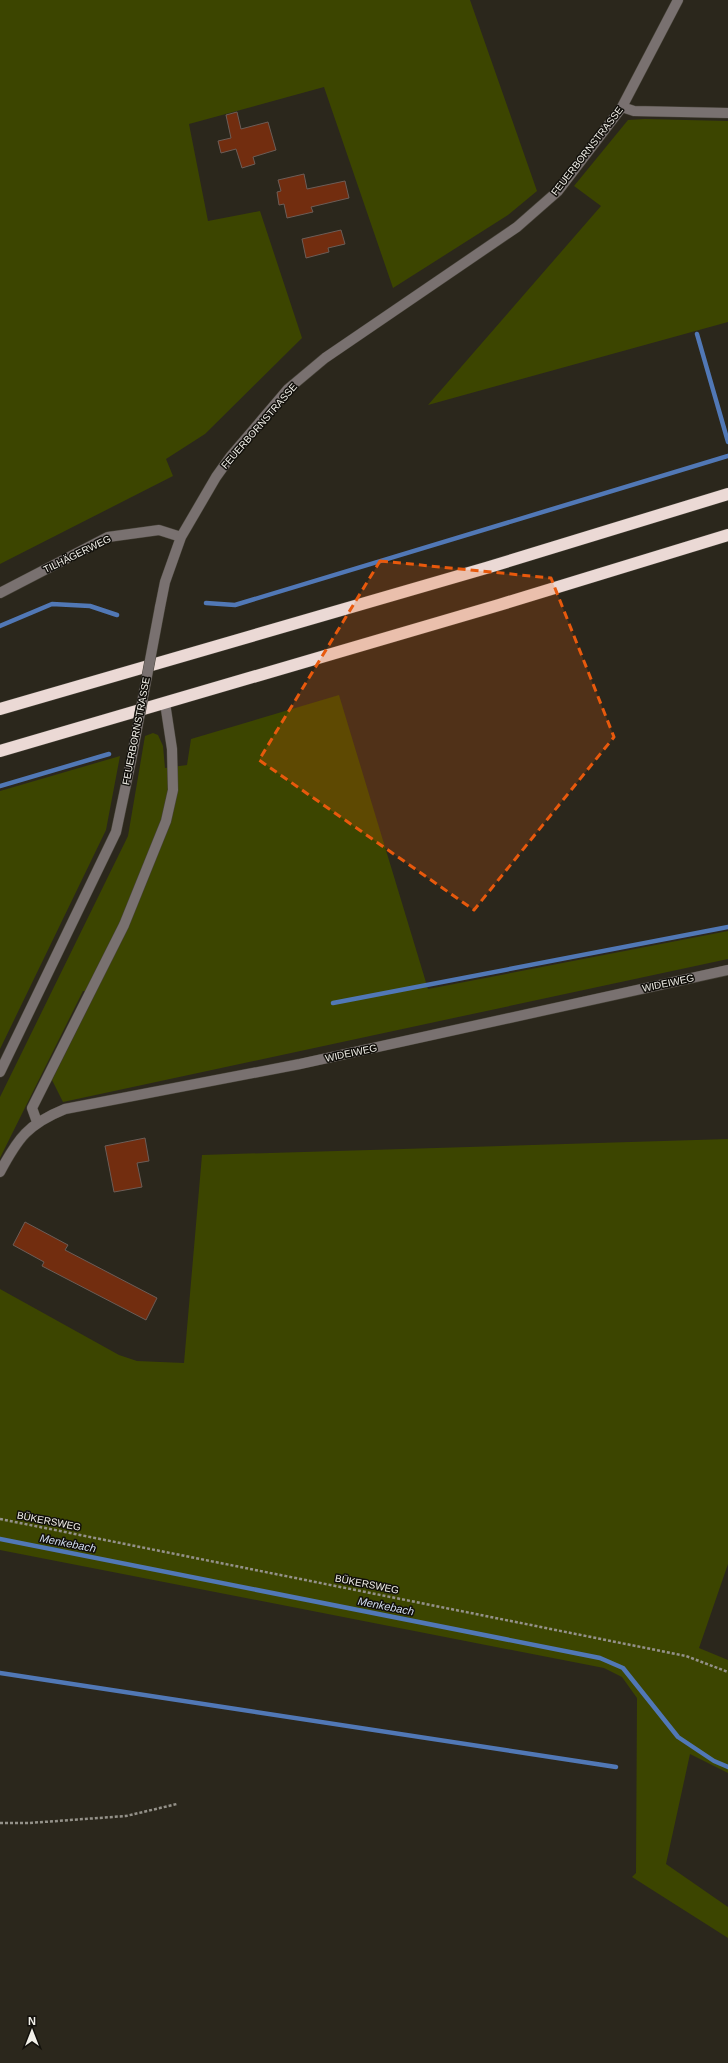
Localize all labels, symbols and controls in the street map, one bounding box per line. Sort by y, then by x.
street label: FEUERBORNSTRASSE [549,104,625,198]
street label: FEUERBORNSTRASSE [219,381,299,471]
street label: TILHÄGERWEG [41,533,113,575]
street label: FEUERBORNSTRASSE [120,676,152,786]
street label: WIDEIWEG [641,972,695,994]
street label: WIDEIWEG [324,1042,378,1064]
street label: BÜKERSWEG [16,1509,82,1533]
water label: Menkebach [39,1532,97,1554]
street label: BÜKERSWEG [334,1572,400,1596]
water label: Menkebach [357,1595,415,1617]
north arrow [12,2011,52,2051]
text: N [28,2015,36,2027]

